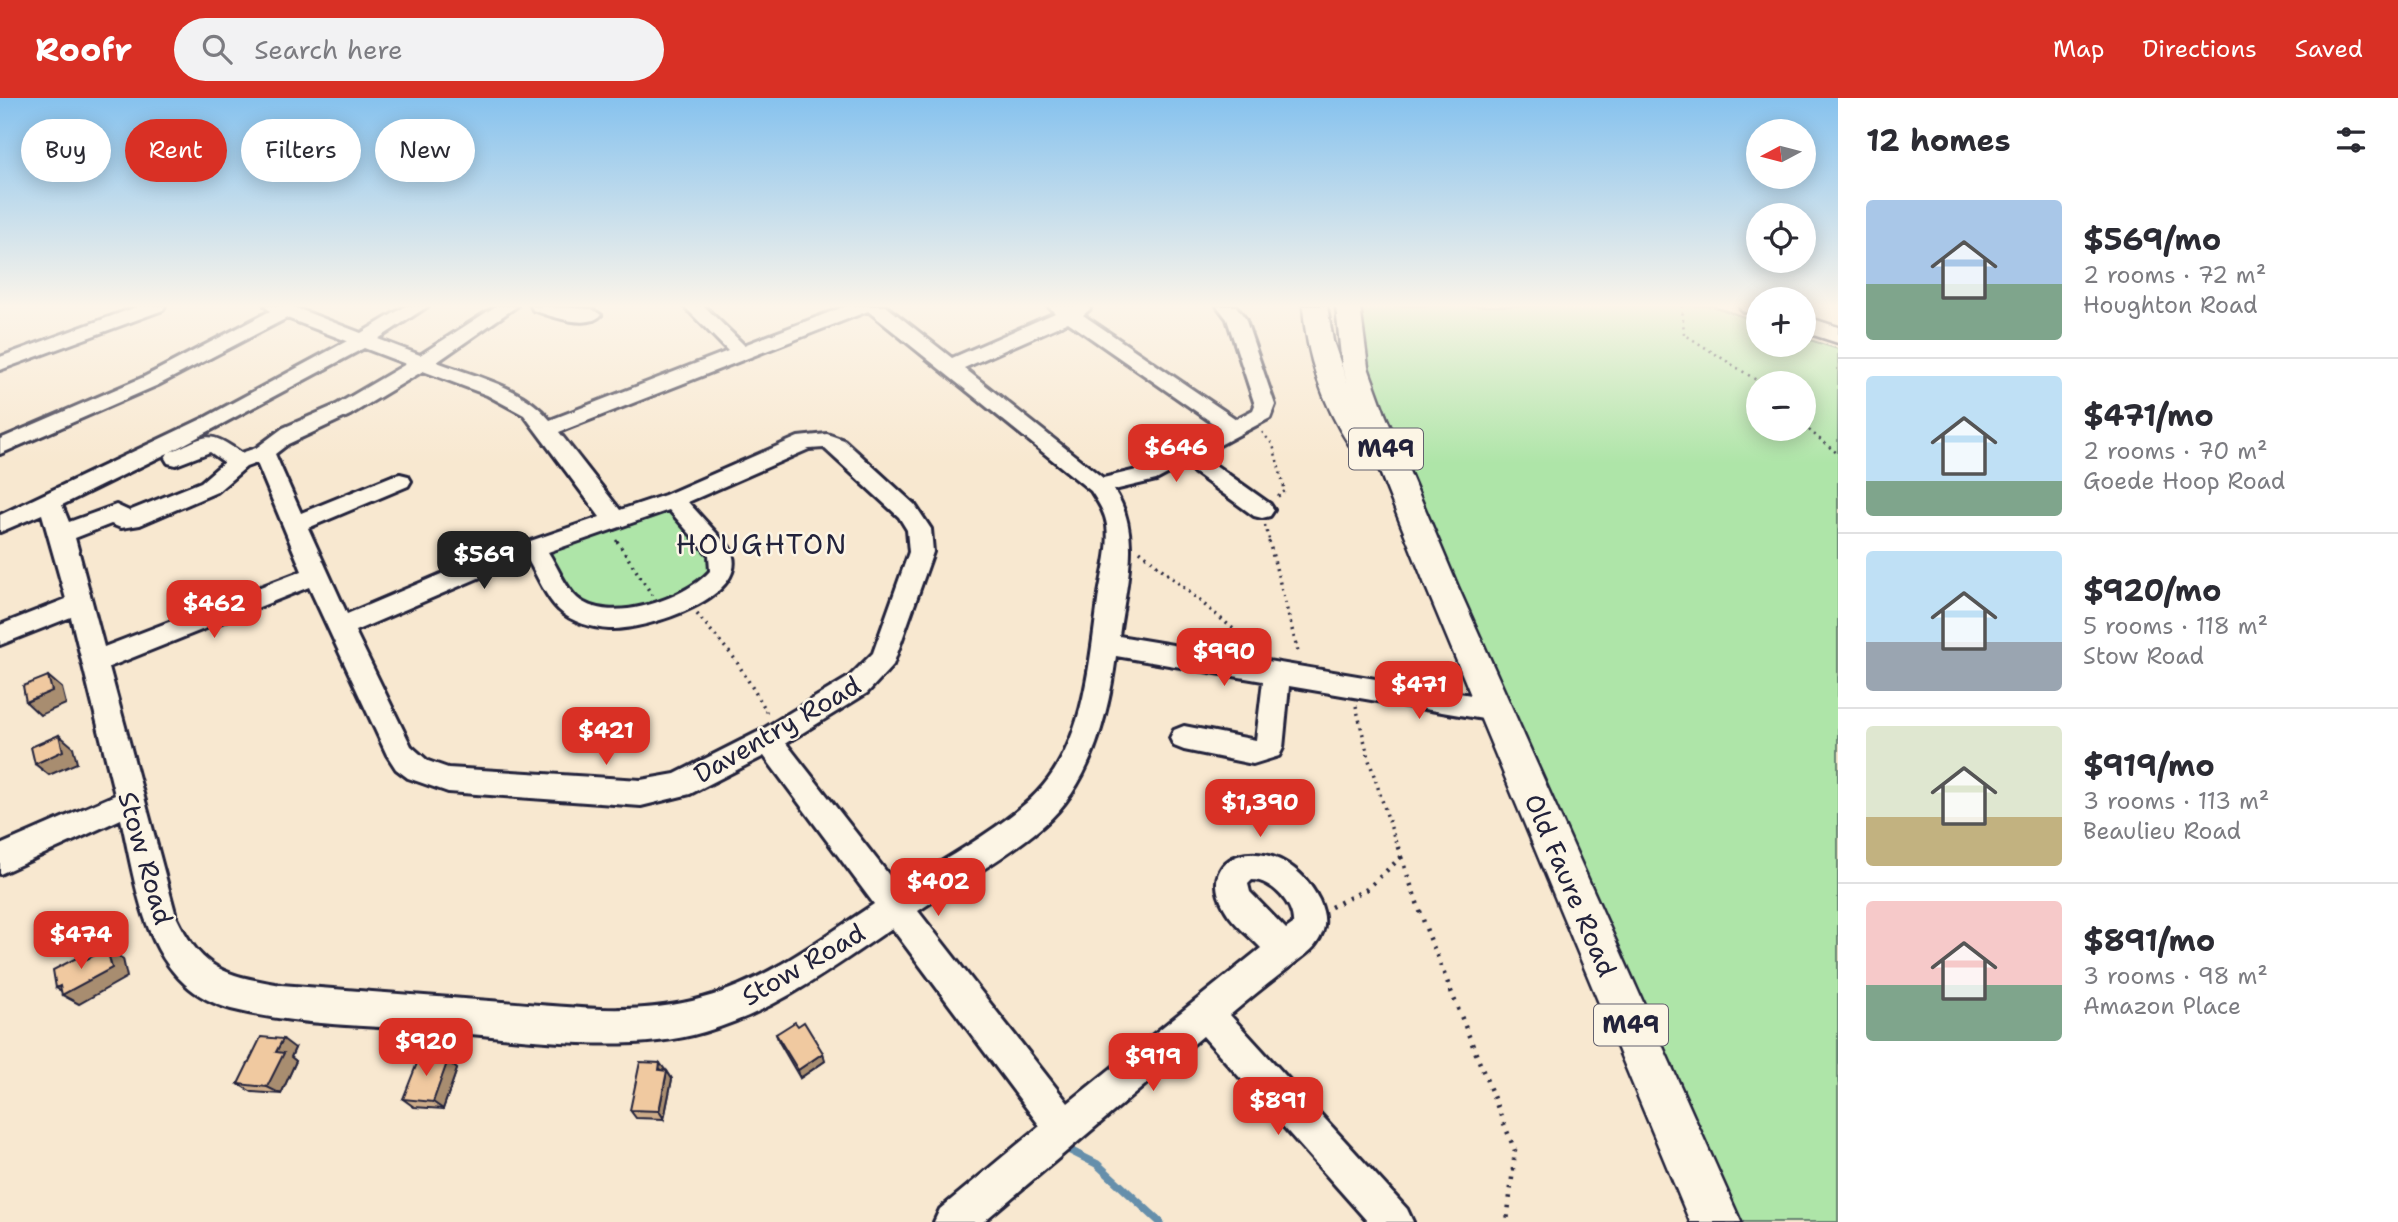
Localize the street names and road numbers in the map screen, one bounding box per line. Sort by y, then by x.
road number: M49 [1349,428,1423,470]
street label: Daventry Road [687,667,867,791]
street label: Stow Road [110,787,182,929]
street label: Old Faure Road [1517,788,1625,982]
street label: Stow Road [735,915,871,1013]
road number: M49 [1594,1004,1668,1045]

